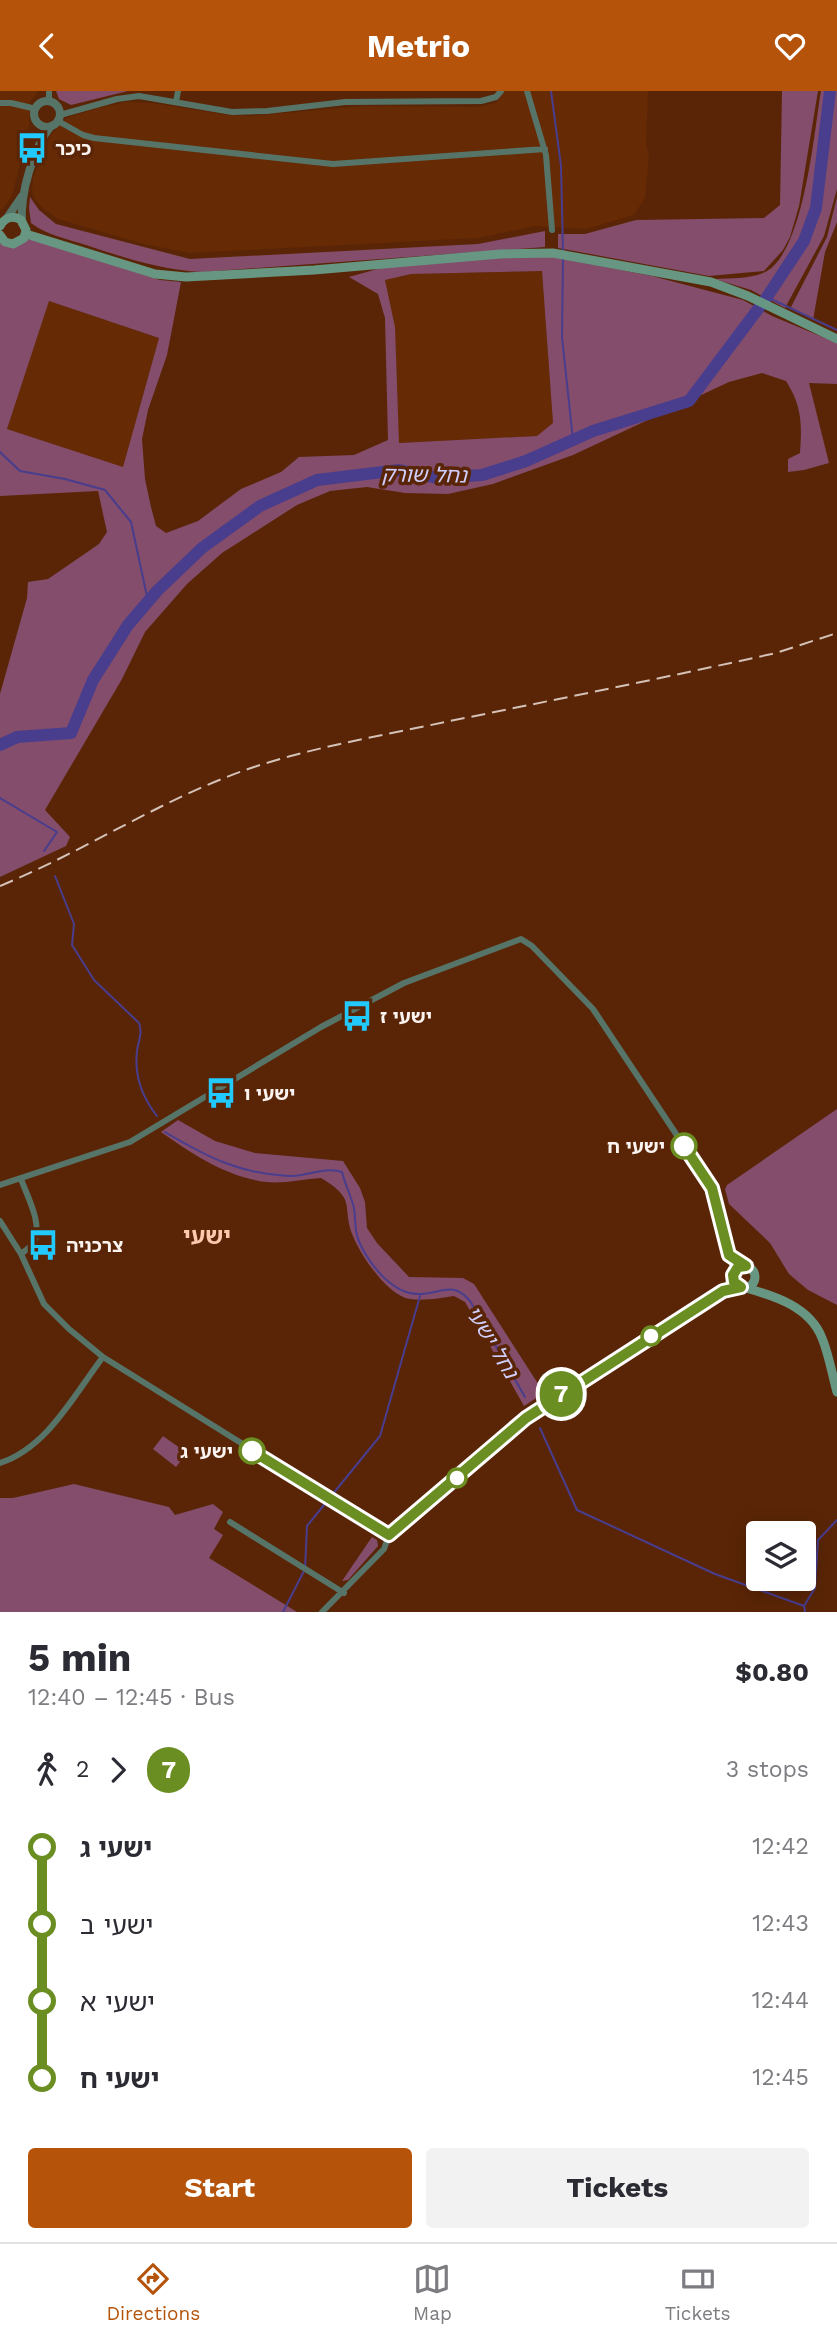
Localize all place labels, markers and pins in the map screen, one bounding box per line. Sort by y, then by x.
bus stop icon: כיכר [15,131,49,165]
place label: כיכר [55,137,91,160]
bus stop icon: ישעי ז [340,999,374,1033]
place label: ישעי ז [380,1005,432,1028]
bus stop icon: ישעי ו [204,1076,238,1110]
place label: ישעי ו [244,1082,295,1105]
marker: ישעי ח [671,1133,697,1159]
place label: ישעי ח [607,1135,665,1158]
bus stop icon: צרכניה [26,1228,60,1262]
place label: צרכניה [66,1234,123,1257]
unlabelled marker [641,1326,661,1346]
marker: ישעי ג [239,1438,265,1464]
place label: ישעי ג [180,1440,233,1463]
unlabelled marker [447,1468,467,1488]

